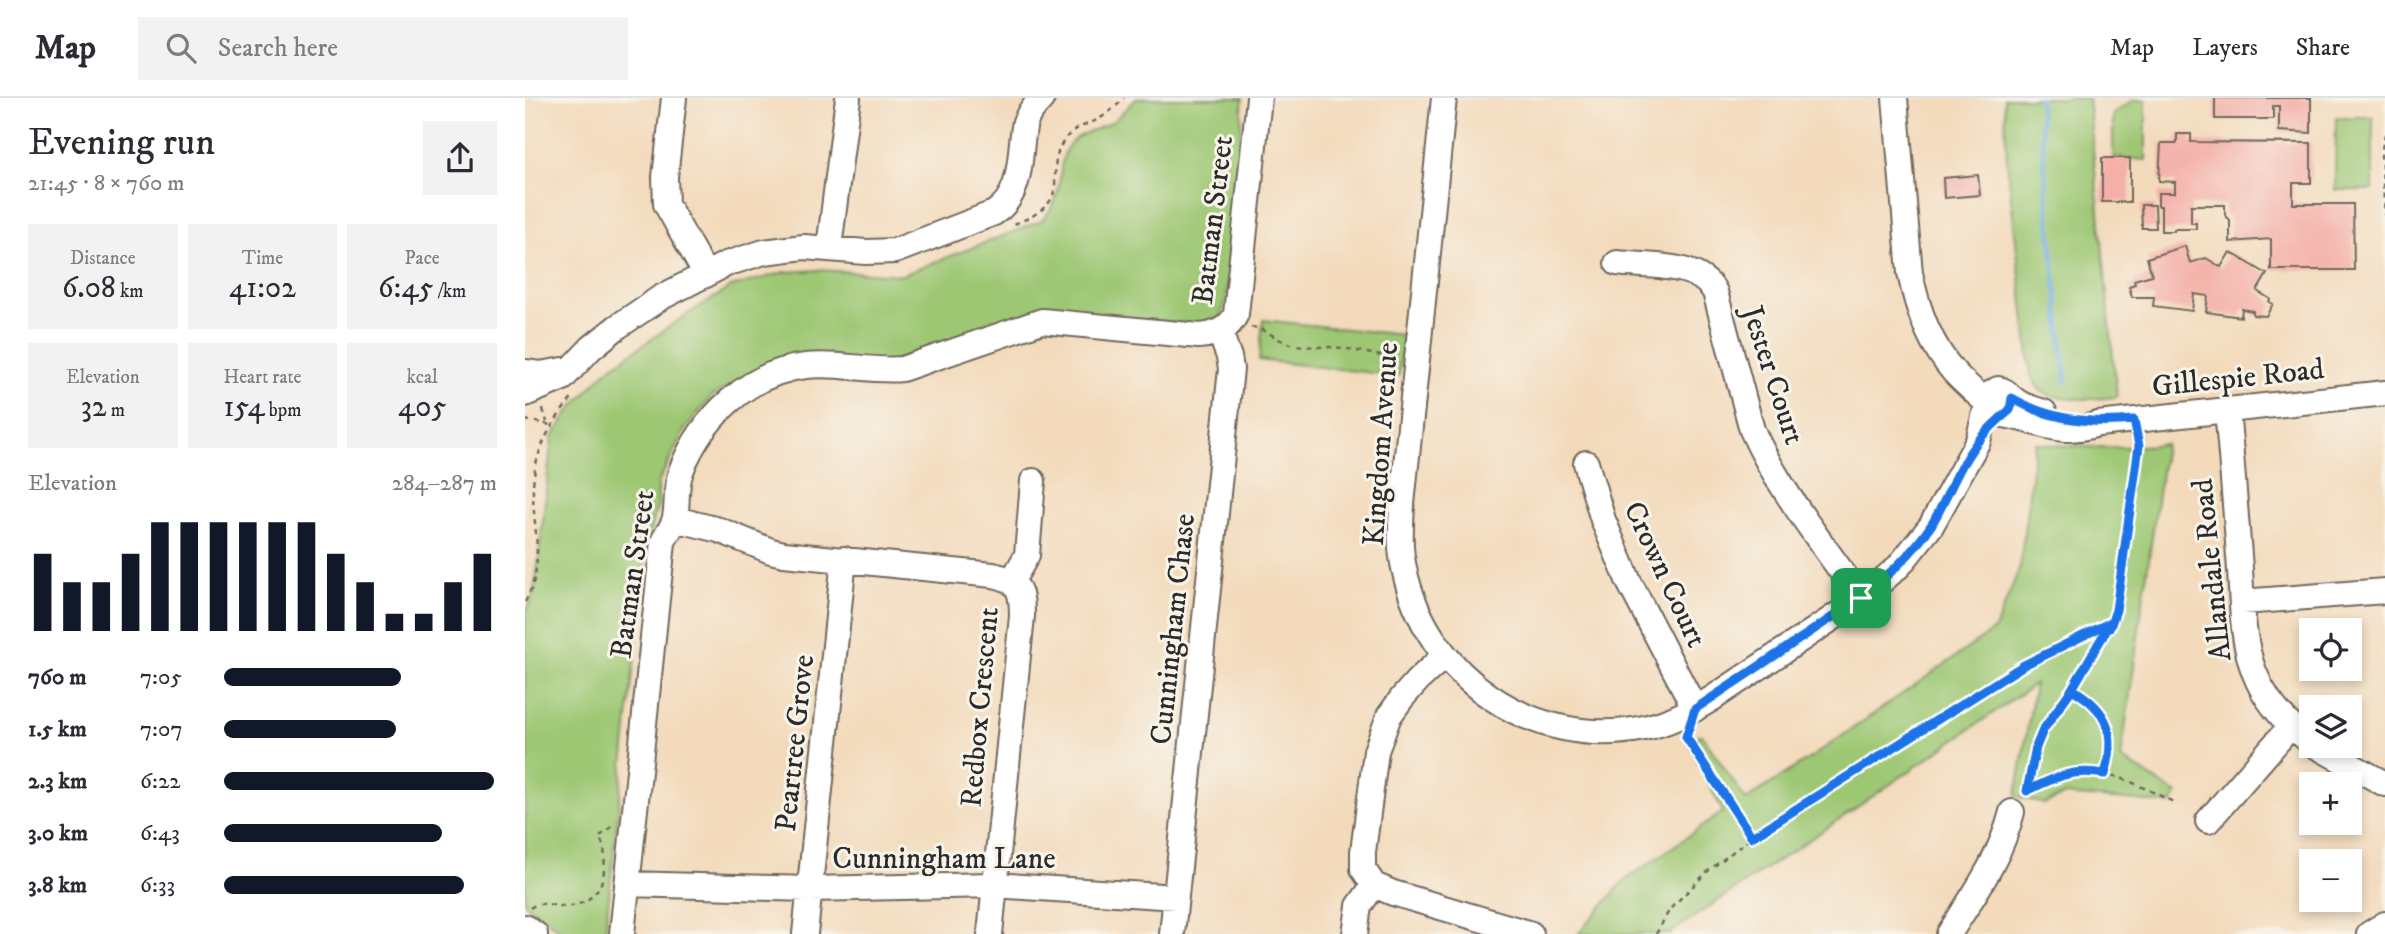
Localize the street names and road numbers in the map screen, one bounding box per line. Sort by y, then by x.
street label: Batman Street [1185,134,1242,307]
street label: Jester Court [1732,299,1812,449]
street label: Kingdom Avenue [1356,341,1407,547]
street label: Gillespie Road [2150,351,2326,406]
street label: Allandale Road [2185,477,2240,663]
street label: Batman Street [603,488,664,661]
street label: Crown Court [1615,496,1714,653]
street label: Cunningham Chase [1143,512,1204,747]
street label: Redbox Crescent [953,605,1008,809]
street label: Peartree Grove [768,653,823,833]
street label: Cunningham Lane [832,841,1056,878]

